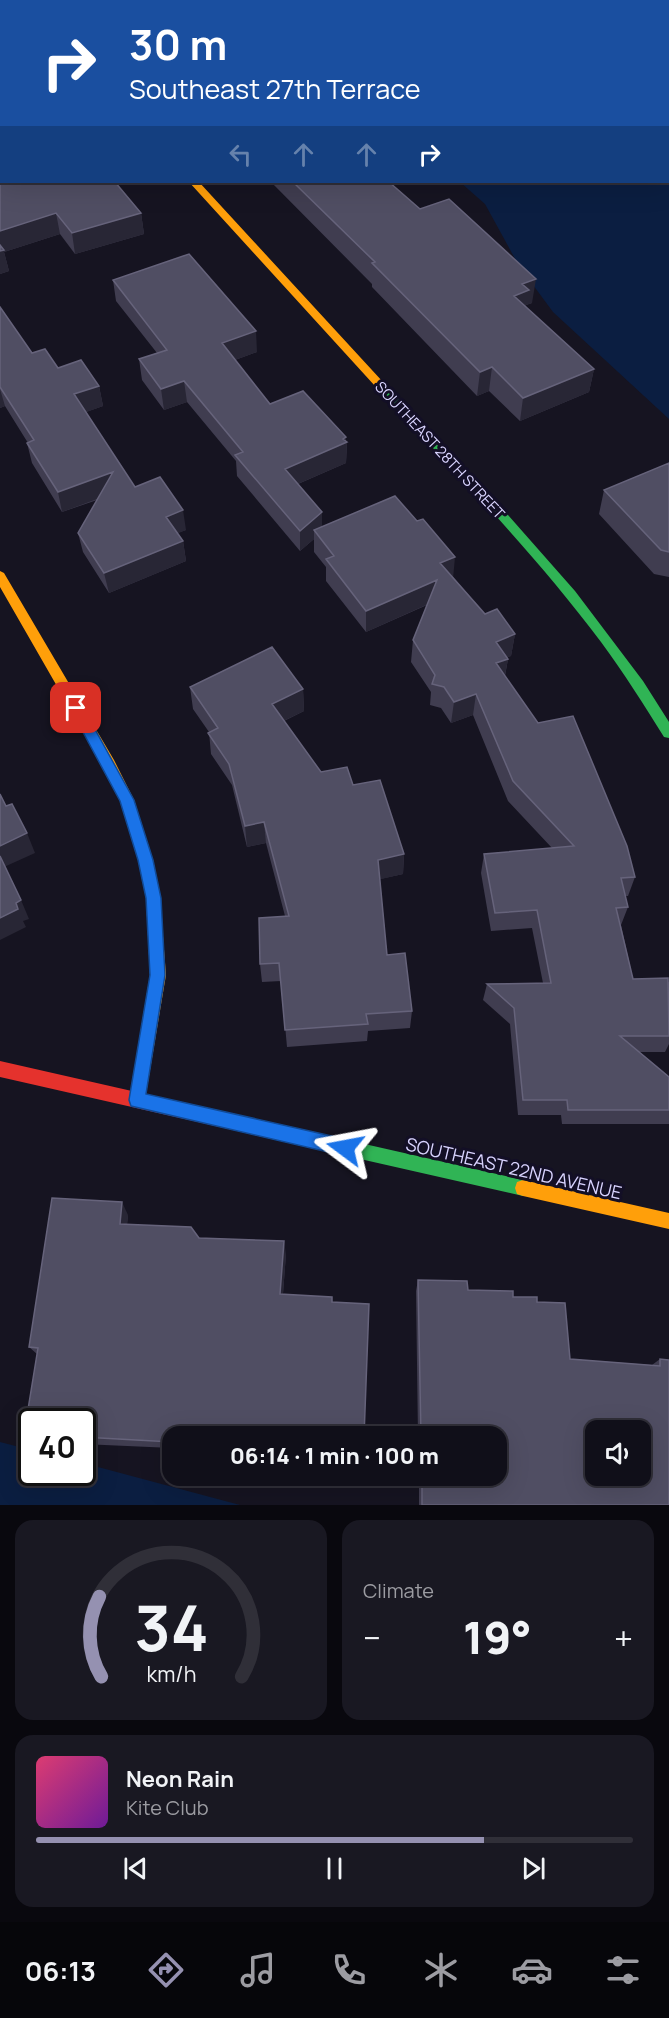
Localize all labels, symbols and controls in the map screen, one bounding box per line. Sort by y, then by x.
text: 30 m [129,15,227,73]
icon: right [30,24,108,102]
text: Southeast 27th Terrace [129,70,421,107]
icon: left [224,138,257,171]
icon: ahead [287,138,320,171]
icon: ahead [350,138,383,171]
icon: right [413,138,446,171]
street label: SOUTHEAST 28TH STREET [370,376,510,524]
pin [50,682,101,733]
icon: arrive [59,691,92,724]
position arrow [313,1116,377,1180]
street label: SOUTHEAST 22ND AVENUE [404,1131,624,1205]
speed limit sign: 40 [18,1408,96,1486]
map controls [585,1420,651,1486]
button: sound [585,1420,651,1486]
text: 06:14 · 1 min · 100 m [230,1441,439,1471]
text: Climate [363,1577,434,1604]
text: 34 [134,1584,208,1670]
text: 19° [463,1606,532,1668]
text: − [363,1615,381,1660]
text: + [614,1615,633,1660]
text: km/h [146,1659,196,1688]
text: Neon Rain [126,1764,234,1794]
text: Kite Club [126,1794,209,1821]
icon: previous [119,1852,152,1885]
icon: pause [318,1852,351,1885]
icon: next [517,1852,550,1885]
icon: directions [145,1949,187,1991]
icon: music [237,1949,279,1991]
icon: phone [328,1949,370,1991]
icon: climate [420,1949,462,1991]
icon: car [511,1949,553,1991]
icon: filters [602,1949,644,1991]
text: 06:13 [25,1952,96,1989]

